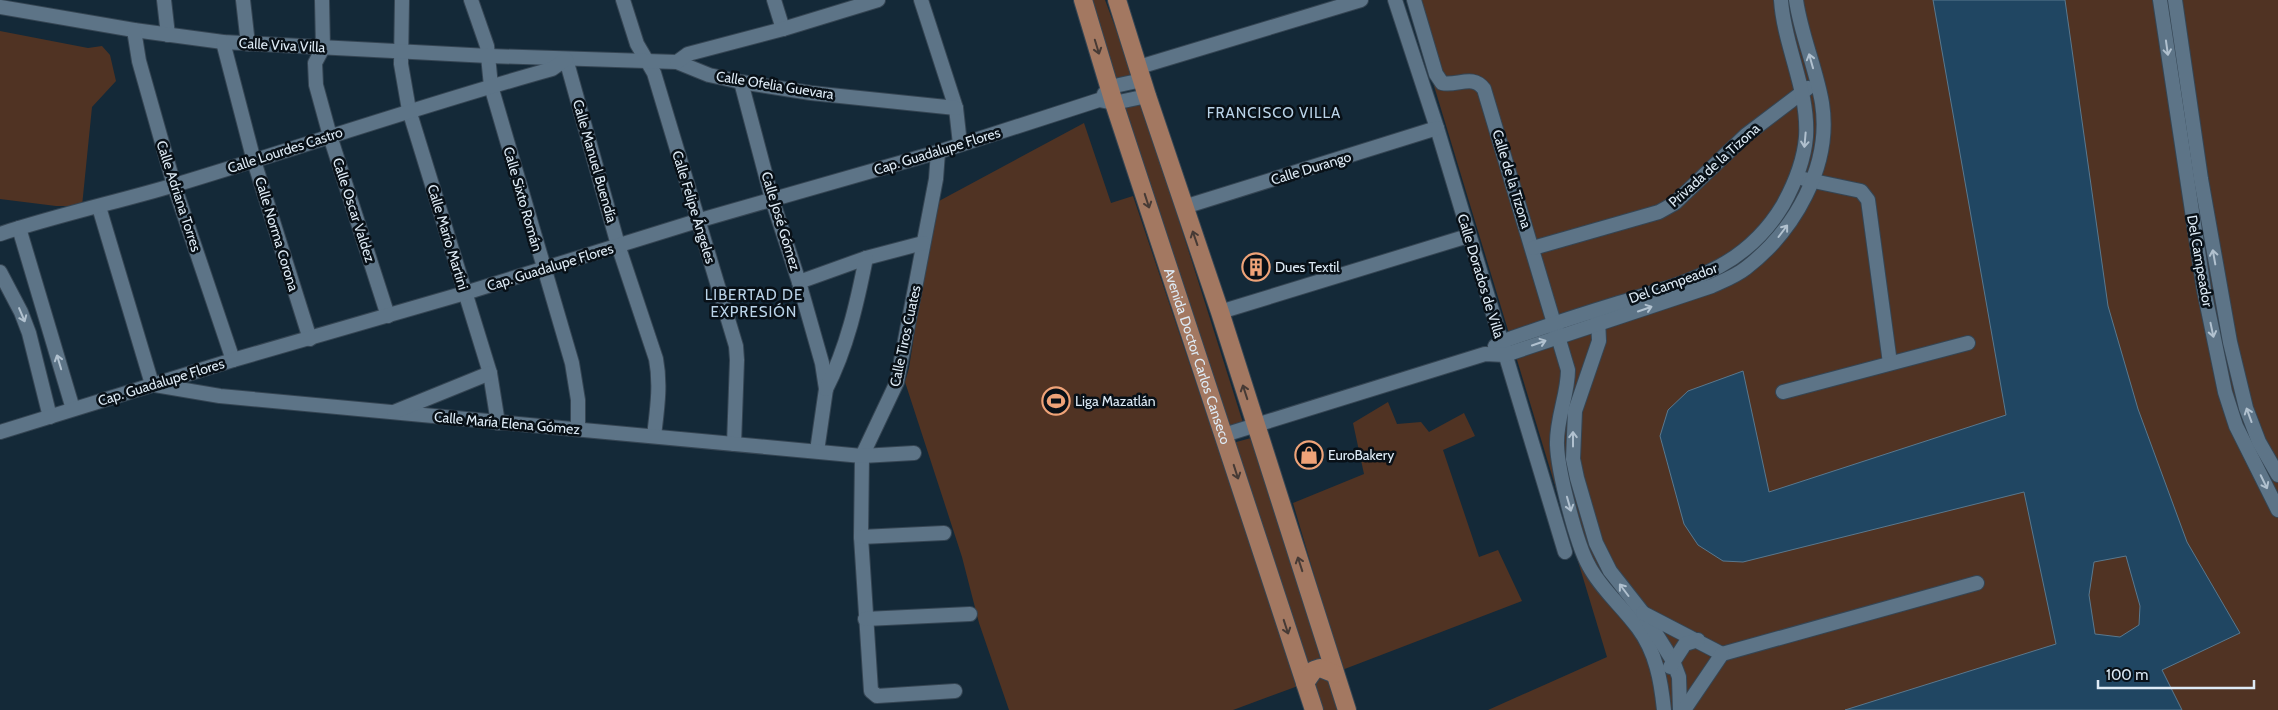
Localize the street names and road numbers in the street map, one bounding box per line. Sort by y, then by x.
street label: Calle Viva Villa [238,34,326,56]
street label: Calle Ofelia Guevara [715,67,835,103]
street label: Calle Manuel Buendía [569,97,621,225]
street label: Privada de la Tizona [1665,119,1764,211]
street label: Calle Lourdes Castro [225,123,345,177]
street label: Cap. Guadalupe Flores [872,123,1003,179]
street label: Calle de la Tizona [1488,127,1536,231]
street label: Calle Adriana Torres [153,138,206,254]
street label: Calle Sixto Román [499,145,547,254]
street label: Calle Durango [1269,147,1354,189]
street label: Calle Felipe Ángeles [668,148,720,266]
street label: Calle Oscar Valdez [329,155,379,265]
street label: Calle José Gómez [757,169,805,273]
street label: Calle Norma Corona [251,175,303,294]
street label: Calle Mario Martini [423,182,473,292]
street label: Calle Dorados de Villa [1454,212,1509,341]
street label: Del Campeador [2183,214,2217,309]
street label: Cap. Guadalupe Flores [485,239,616,295]
street label: Del Campeador [1626,258,1720,307]
street label: Avenida Doctor Carlos Canseco [1160,266,1235,447]
street label: Calle Tiros Cuates [885,283,925,388]
street label: Cap. Guadalupe Flores [96,354,227,410]
street label: Calle María Elena Gómez [433,408,581,438]

